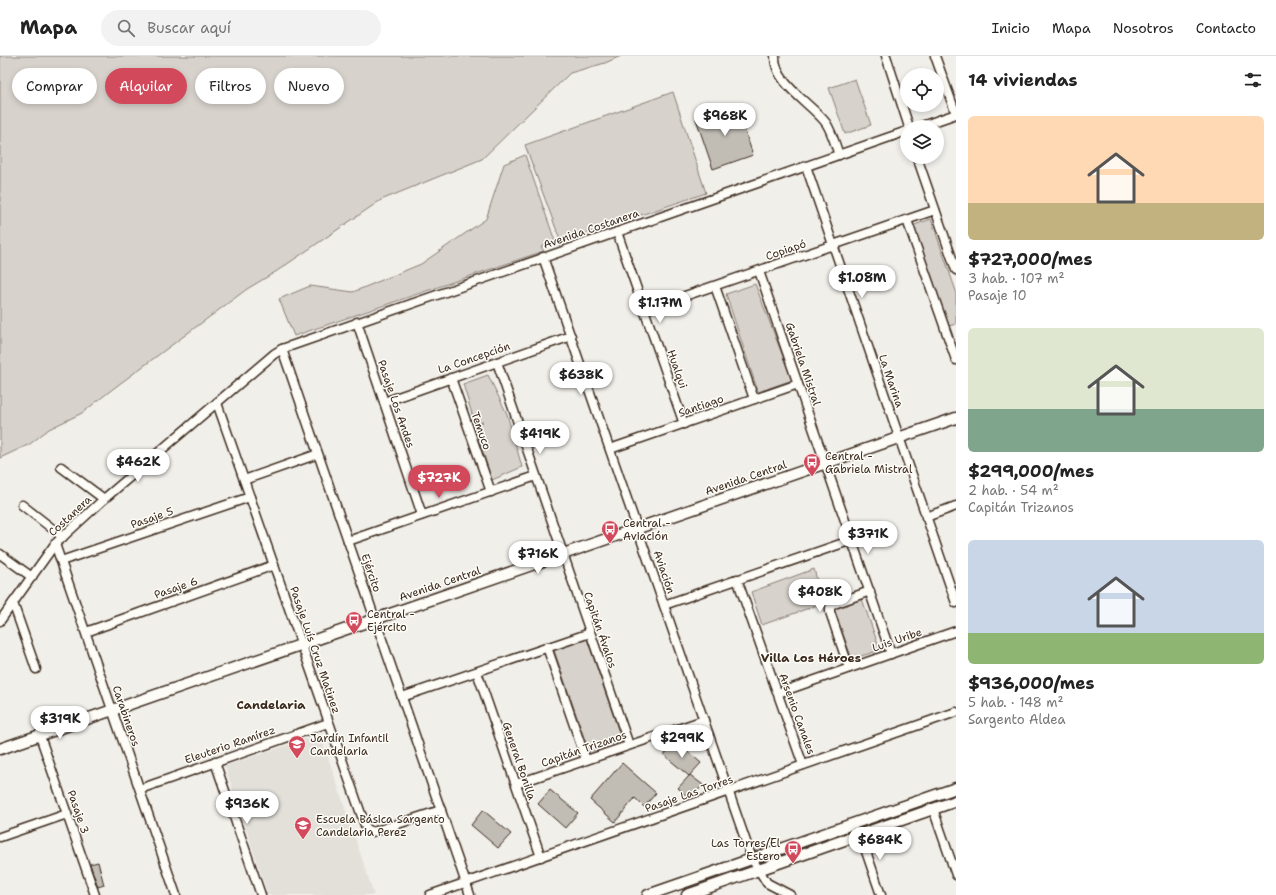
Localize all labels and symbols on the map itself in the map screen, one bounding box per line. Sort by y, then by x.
pin: $968K [697,103,753,137]
street label: Avenida Costanera [541,206,641,252]
street label: Copiapó [764,236,809,264]
pin: $1.08M [829,265,895,299]
pin: $1.17M [627,290,693,324]
street label: Gabriela Mistral [782,320,825,408]
street label: La Concepción [436,339,512,377]
street label: Hualqui [663,348,691,390]
street label: La Marina [875,353,907,410]
street label: Pasaje Los Andes [374,358,418,450]
pin: $638K [553,362,609,396]
street label: Santiago [676,391,726,421]
street label: Temuco [468,410,495,452]
pin: $419K [512,421,568,455]
pin: $462K [110,449,166,483]
place label: Central - Gabriela Mistral [825,449,913,477]
bus stop icon: Central - Gabriela Mistral [802,452,822,477]
street label: Avenida Central [703,457,789,499]
pin: $727K [411,465,467,499]
street label: Costanera [45,492,95,540]
street label: Pasaje 5 [129,504,176,532]
place label: Central - Aviación [623,516,671,544]
bus stop icon: Central - Aviación [600,519,620,544]
pin: $371K [840,521,896,555]
pin: $716K [510,541,566,575]
street label: Aviación [650,548,678,596]
street label: Ejército [357,552,385,595]
street label: Avenida Central [397,563,483,605]
street label: Pasaje 6 [152,574,200,602]
pin: $408K [792,579,848,613]
street label: Pasaje Luís Cruz Matinez [286,585,344,715]
street label: Capitán Ávalos [580,590,621,670]
place label: Central - Ejército [367,607,415,635]
bus stop icon: Central - Ejército [344,610,364,635]
street label: Luis Uribe [870,624,924,656]
district label: Villa Los Héroes [761,650,861,666]
street label: Arsenio Canales [775,671,819,757]
street label: Carabineros [109,684,143,748]
district label: Candelaria [236,697,306,713]
pin: $319K [32,706,88,740]
street label: General Bonilla [499,720,539,802]
street label: Eleuterio Ramírez [183,722,277,768]
pin: $299K [654,725,710,759]
street label: Capitán Trizanos [539,727,629,771]
place label: Jardín Infantil Candelaria [310,731,389,759]
school or university icon: Jardín Infantil Candelaria [287,734,307,759]
street label: Pasaje Las Torres [643,772,735,816]
street label: Pasaje 3 [64,788,92,836]
pin: $936K [219,791,275,825]
place label: Escuela Básica Sargento Candelaria Perez [316,812,445,840]
school or university icon: Escuela Básica Sargento Candelaria Perez [293,815,313,840]
pin: $684K [852,827,908,861]
place label: Las Torres/El Estero [711,836,781,864]
bus stop icon: Las Torres/El Estero [783,839,803,864]

